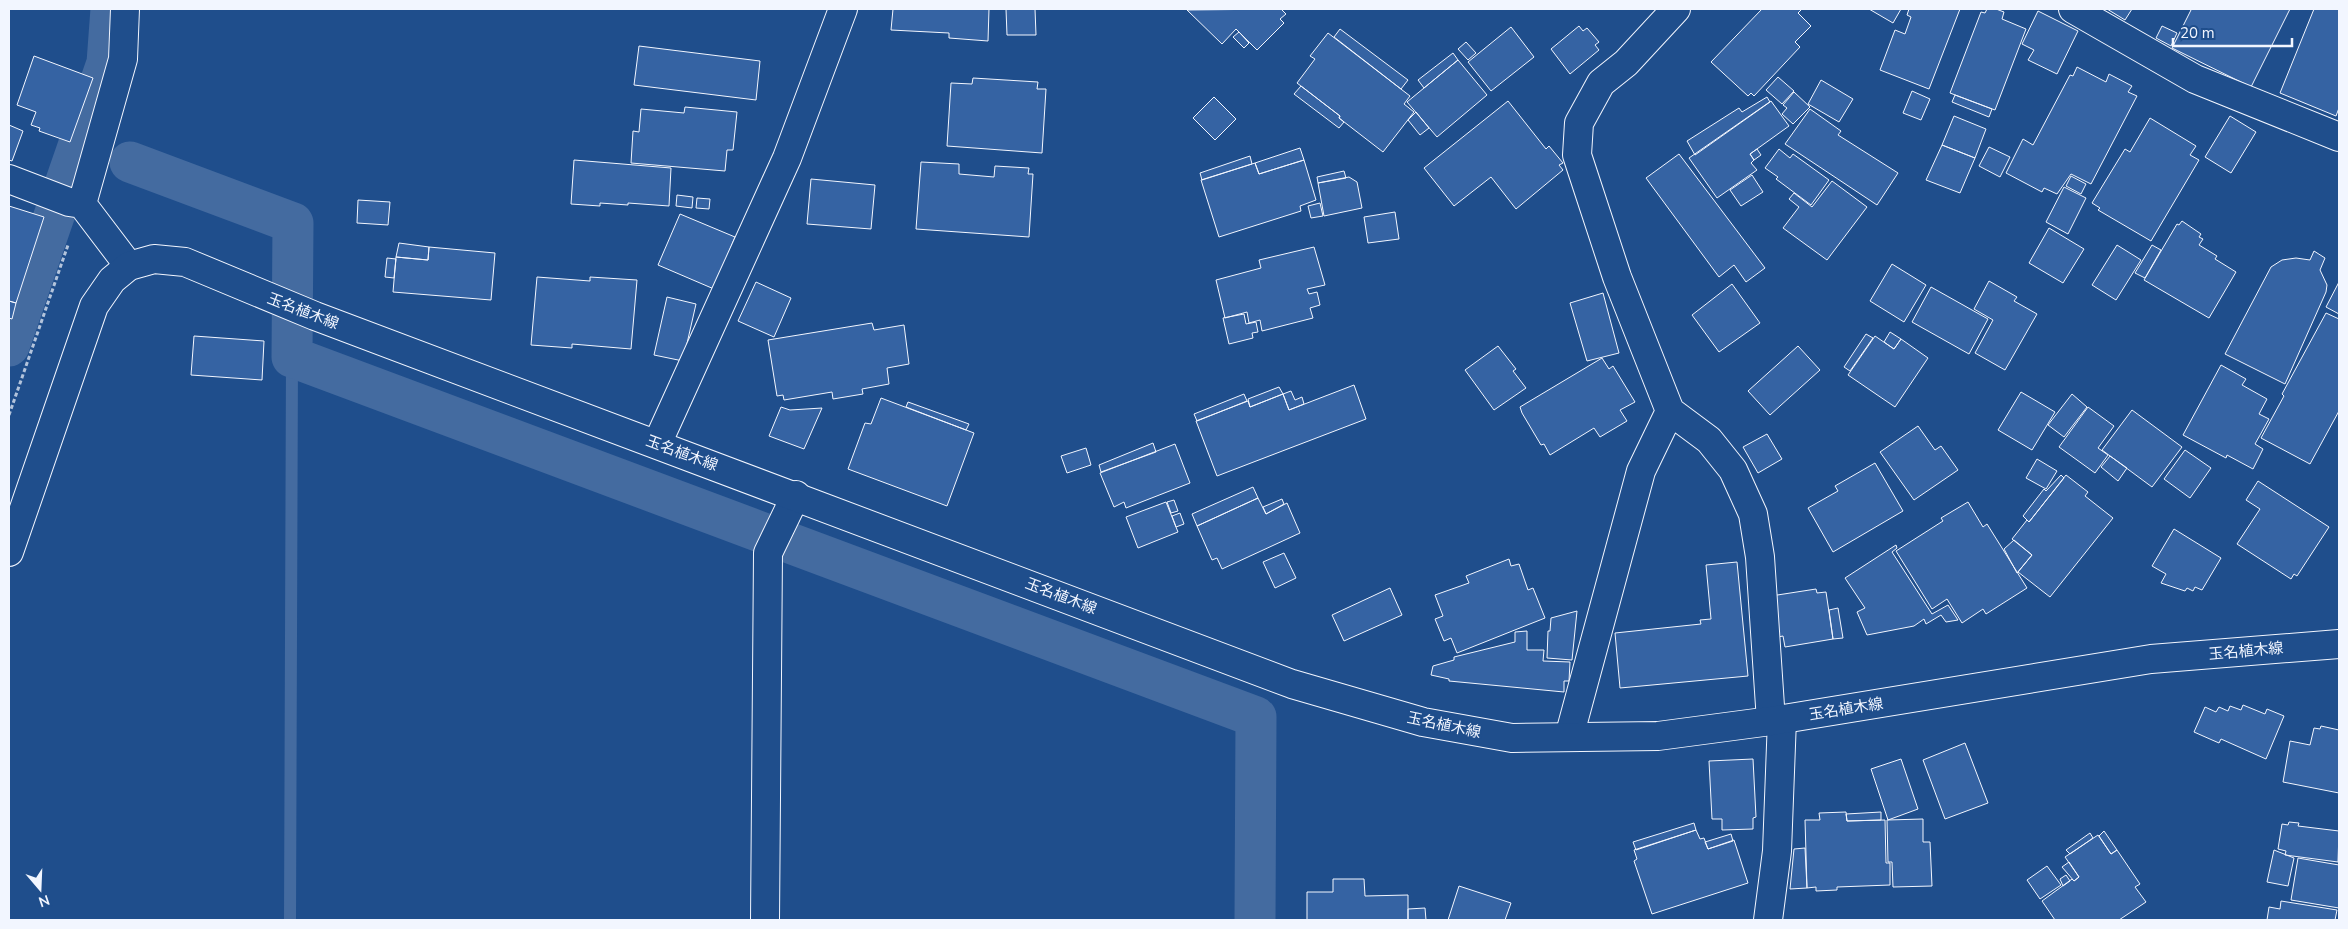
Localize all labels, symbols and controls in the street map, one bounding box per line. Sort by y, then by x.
scale bar [2173,15,2292,47]
text: 20 m [2180,23,2215,43]
street label: 玉名植木線 [264,288,342,334]
street label: 玉名植木線 [643,431,721,475]
street label: 玉名植木線 [1022,573,1100,619]
street label: 玉名植木線 [2208,638,2284,664]
street label: 玉名植木線 [1807,693,1885,725]
street label: 玉名植木線 [1405,707,1483,743]
north arrow [15,864,65,914]
text: N [36,890,52,912]

